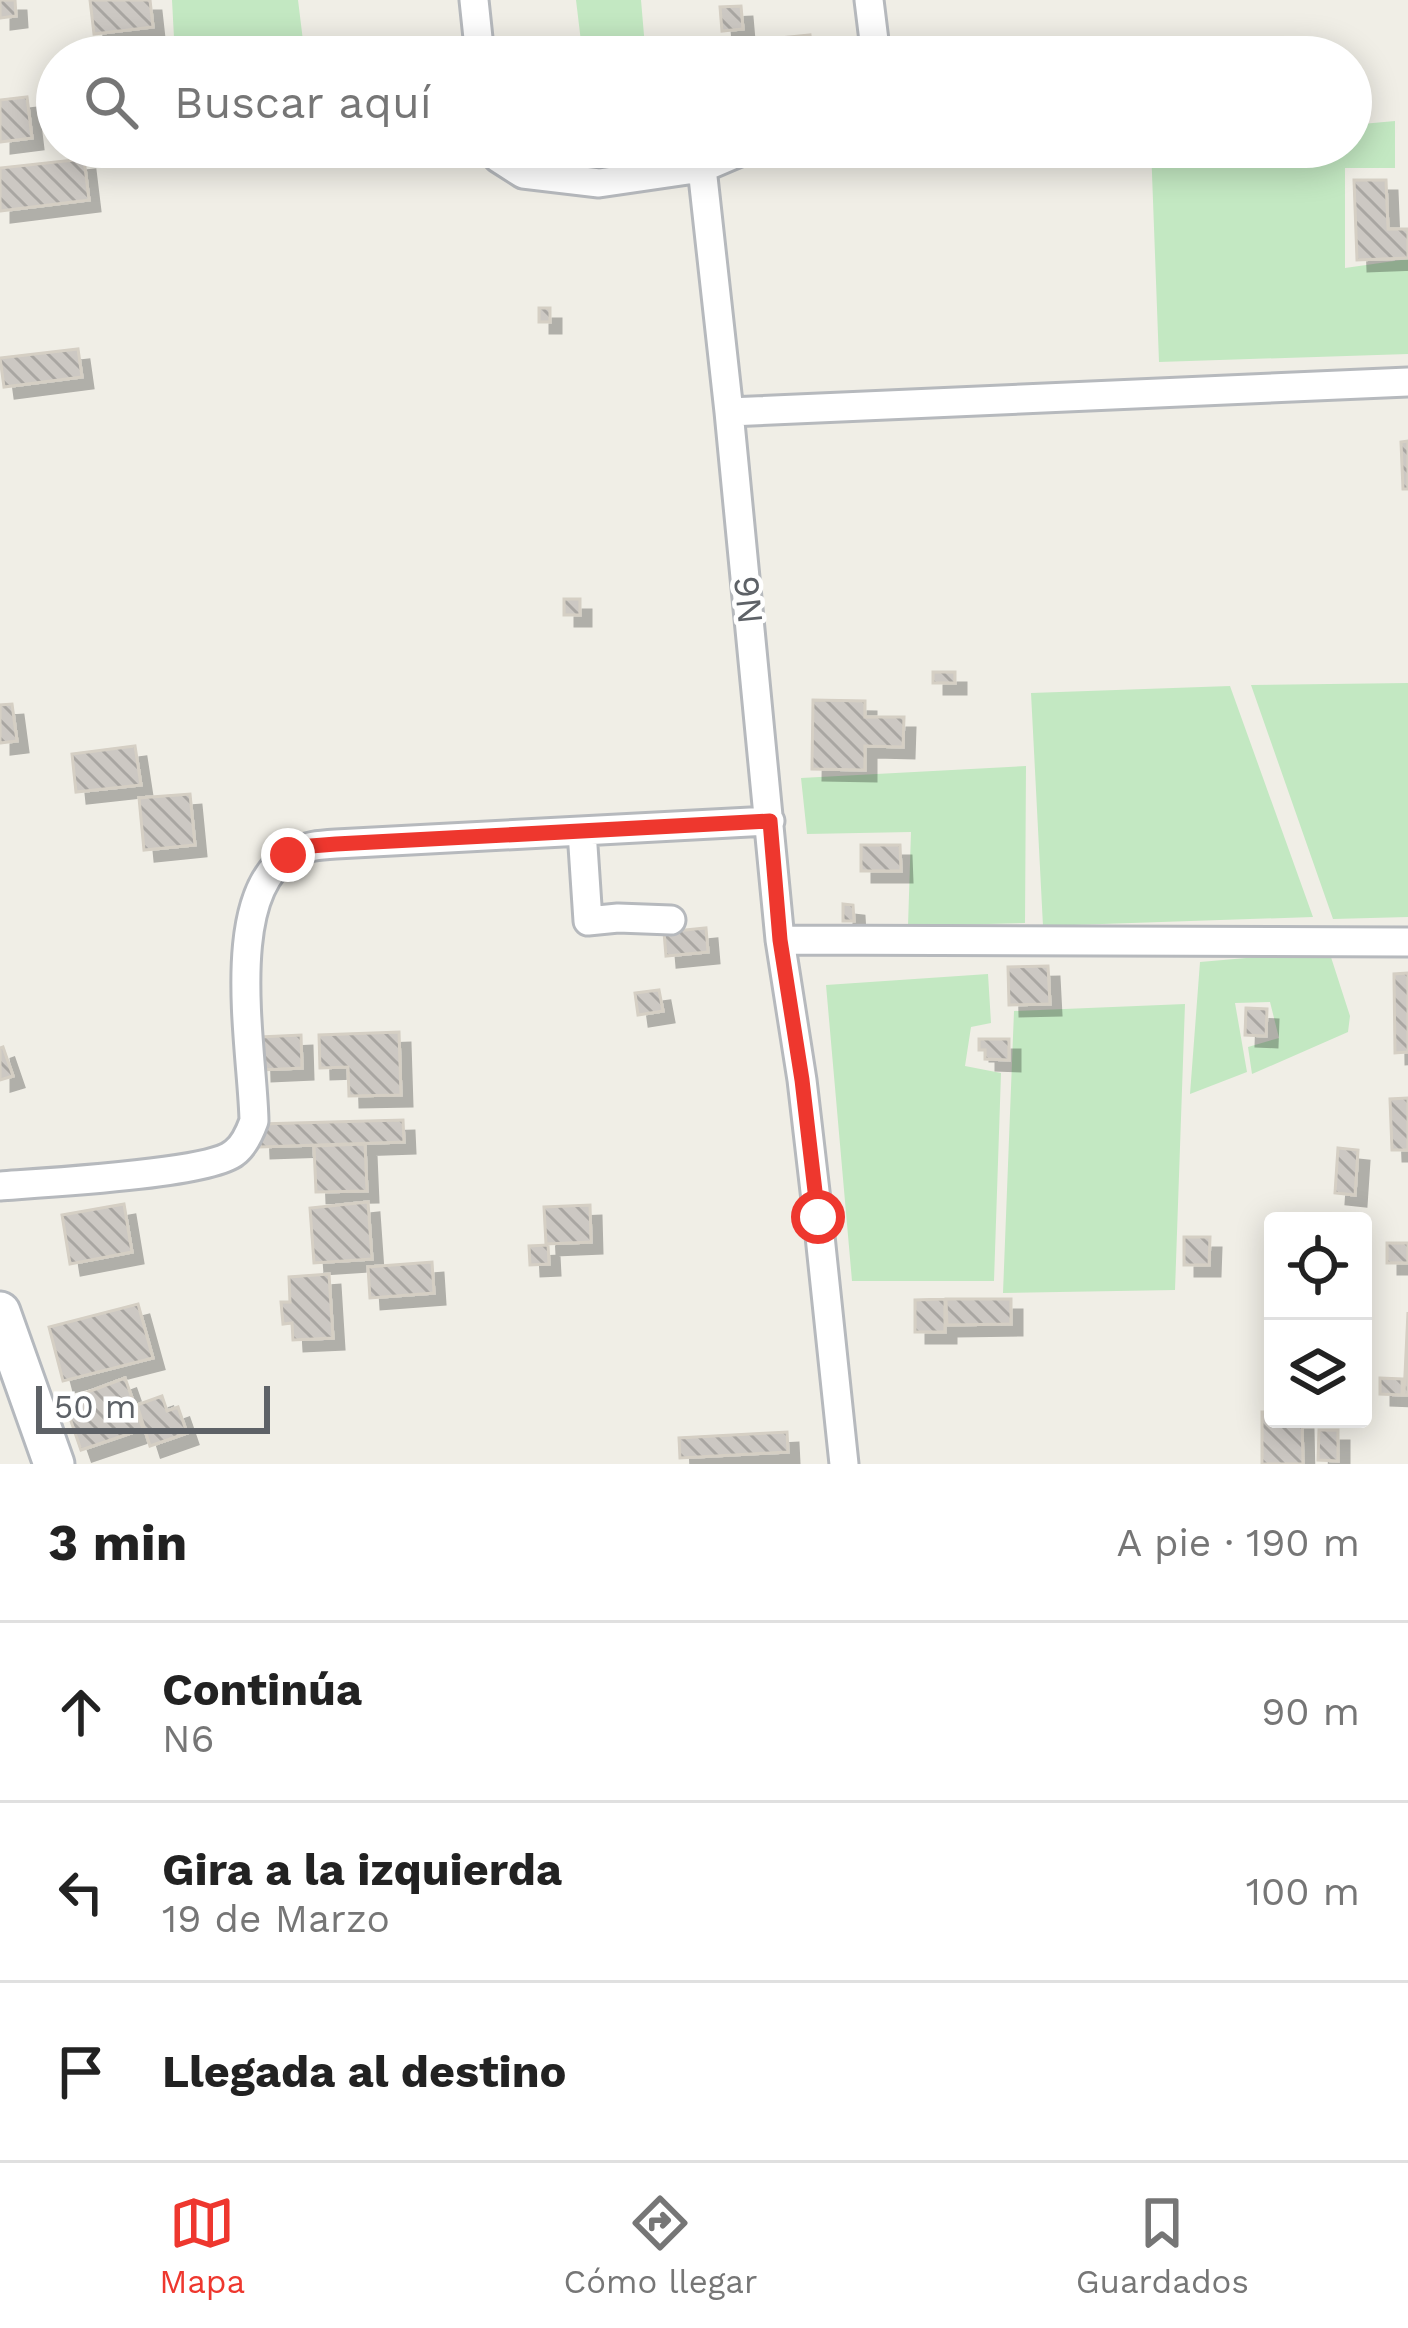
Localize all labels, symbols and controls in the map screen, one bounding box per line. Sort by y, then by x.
search box [36,36,1372,168]
icon: search [78,69,144,135]
text: Buscar aquí [174,76,432,129]
street label: N6 [725,574,771,626]
route end [261,828,315,882]
route start [791,1190,845,1244]
map controls [1264,1212,1372,1428]
button: locate [1264,1212,1372,1320]
button: layers [1264,1320,1372,1428]
scale bar [36,1380,270,1433]
text: 50 m [54,1387,136,1426]
text: 3 min [48,1513,187,1572]
text: A pie · 190 m [1117,1520,1360,1565]
text: Continúa [162,1663,362,1716]
icon: ahead [48,1679,114,1745]
text: 90 m [1261,1689,1360,1734]
text: N6 [162,1716,214,1761]
text: Gira a la izquierda [162,1843,562,1896]
icon: left [48,1859,114,1925]
text: 100 m [1246,1869,1360,1914]
text: 19 de Marzo [162,1896,390,1941]
icon: arrive [48,2039,114,2105]
text: Llegada al destino [162,2045,567,2098]
tab: Mapa [159,2190,245,2301]
tab: Cómo llegar [564,2190,757,2301]
tab: Guardados [1076,2190,1249,2301]

